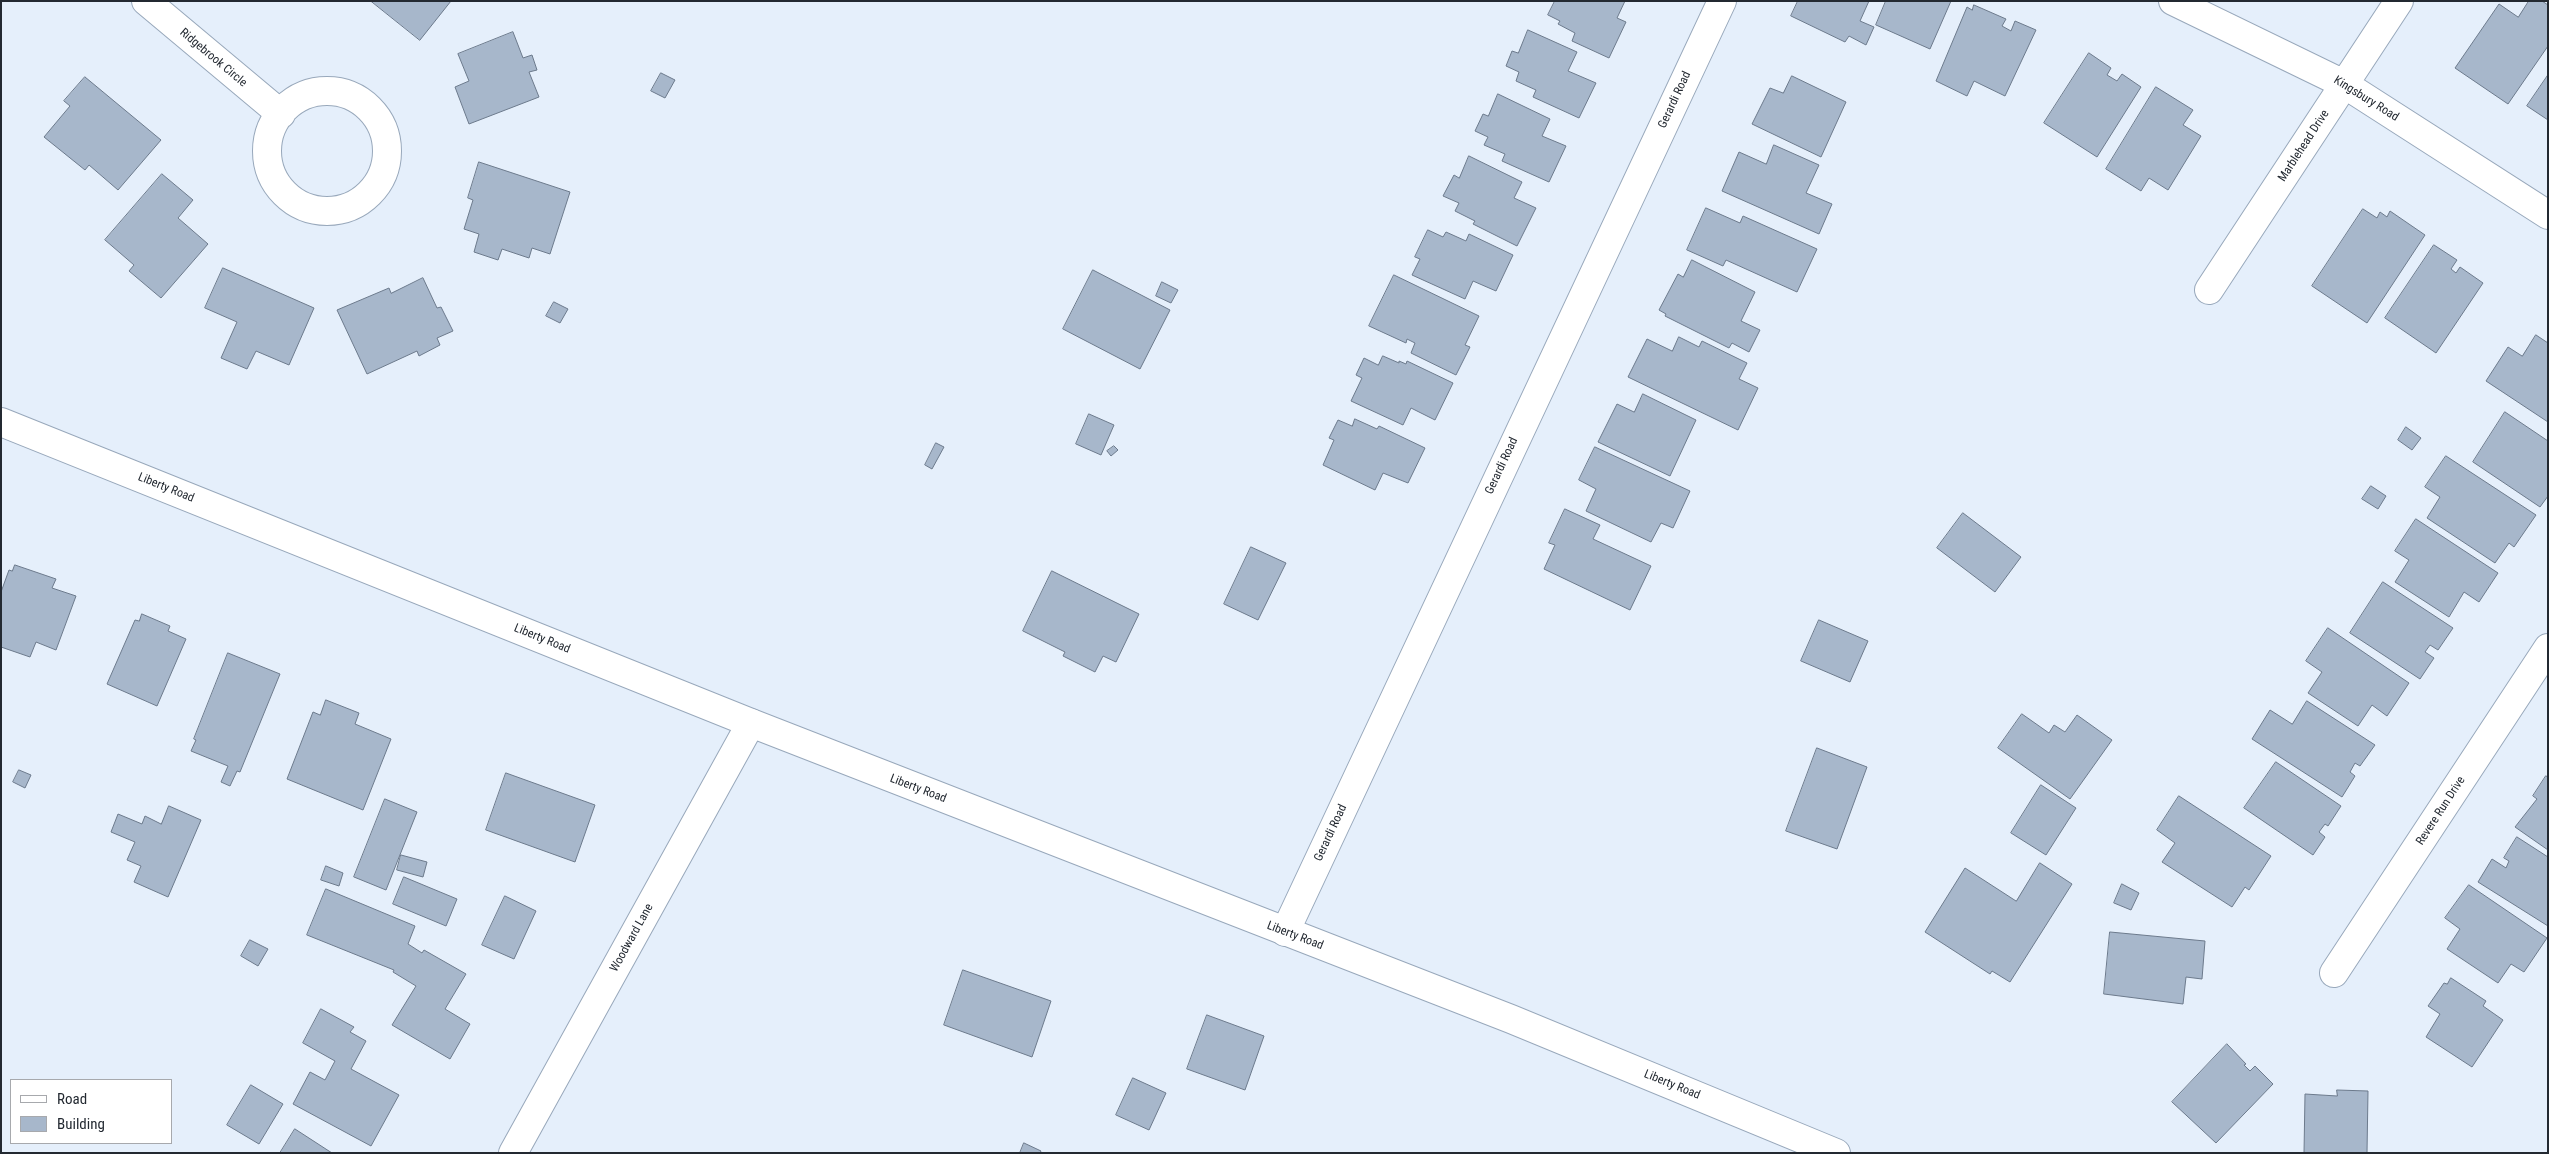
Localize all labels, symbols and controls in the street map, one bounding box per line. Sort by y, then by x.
street label: Ridgebrook Circle [176,26,250,90]
street label: Gerardi Road [1656,69,1694,131]
street label: Kingsbury Road [2331,73,2401,125]
street label: Marblehead Drive [2275,107,2333,185]
street label: Gerardi Road [1483,435,1521,497]
street label: Liberty Road [136,470,196,506]
street label: Liberty Road [512,621,572,657]
street label: Liberty Road [888,772,948,806]
street label: Revere Run Drive [2413,774,2469,848]
street label: Gerardi Road [1312,802,1350,864]
street label: Woodward Lane [607,901,657,975]
street label: Liberty Road [1265,919,1325,953]
street label: Liberty Road [1642,1067,1702,1103]
legend [10,1079,172,1144]
text: Road [57,1090,87,1108]
text: Building [57,1115,105,1133]

